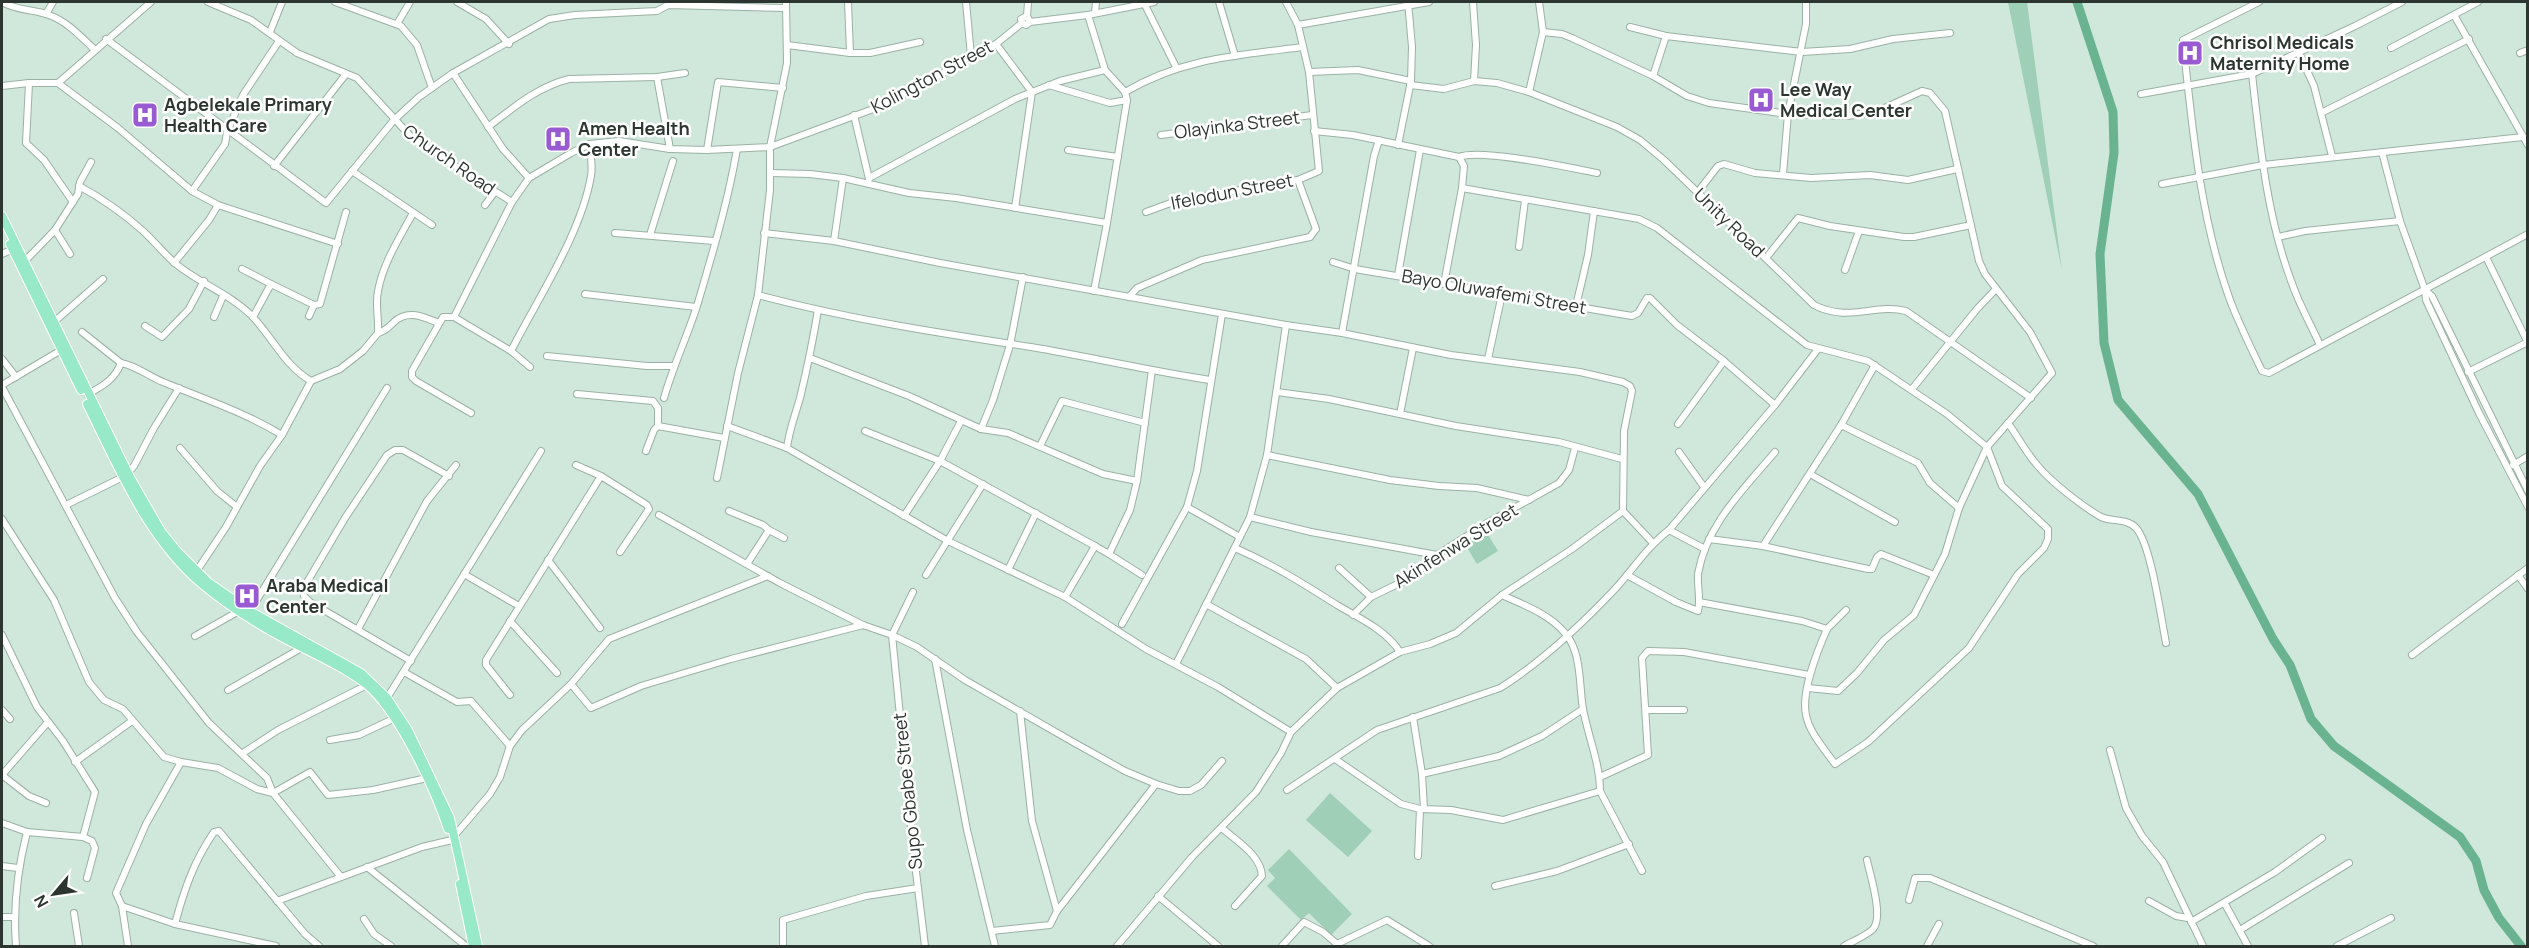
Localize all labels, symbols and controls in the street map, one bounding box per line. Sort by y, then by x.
place label: Chrisol Medicals Maternity Home [2210,30,2354,75]
street label: Kolington Street [866,34,997,118]
hospital icon: Chrisol Medicals Maternity Home [2175,38,2205,68]
place label: Lee Way Medical Center [1780,77,1912,122]
hospital icon: Lee Way Medical Center [1746,85,1776,115]
place label: Agbelekale Primary Health Care [164,92,332,137]
hospital icon: Agbelekale Primary Health Care [130,100,160,130]
street label: Olayinka Street [1173,104,1301,144]
place label: Amen Health Center [578,116,690,161]
street label: Church Road [399,119,500,200]
hospital icon: Amen Health Center [543,124,573,154]
street label: Ifelodun Street [1169,167,1295,215]
street label: Unity Road [1689,182,1770,262]
street label: Bayo Oluwafemi Street [1400,263,1588,319]
street label: Akinfenwa Street [1389,497,1522,593]
place label: Araba Medical Center [266,573,388,618]
hospital icon: Araba Medical Center [232,581,262,611]
street label: Supo Gbabe Street [887,711,927,871]
north arrow [24,864,84,924]
text: N [28,891,53,912]

